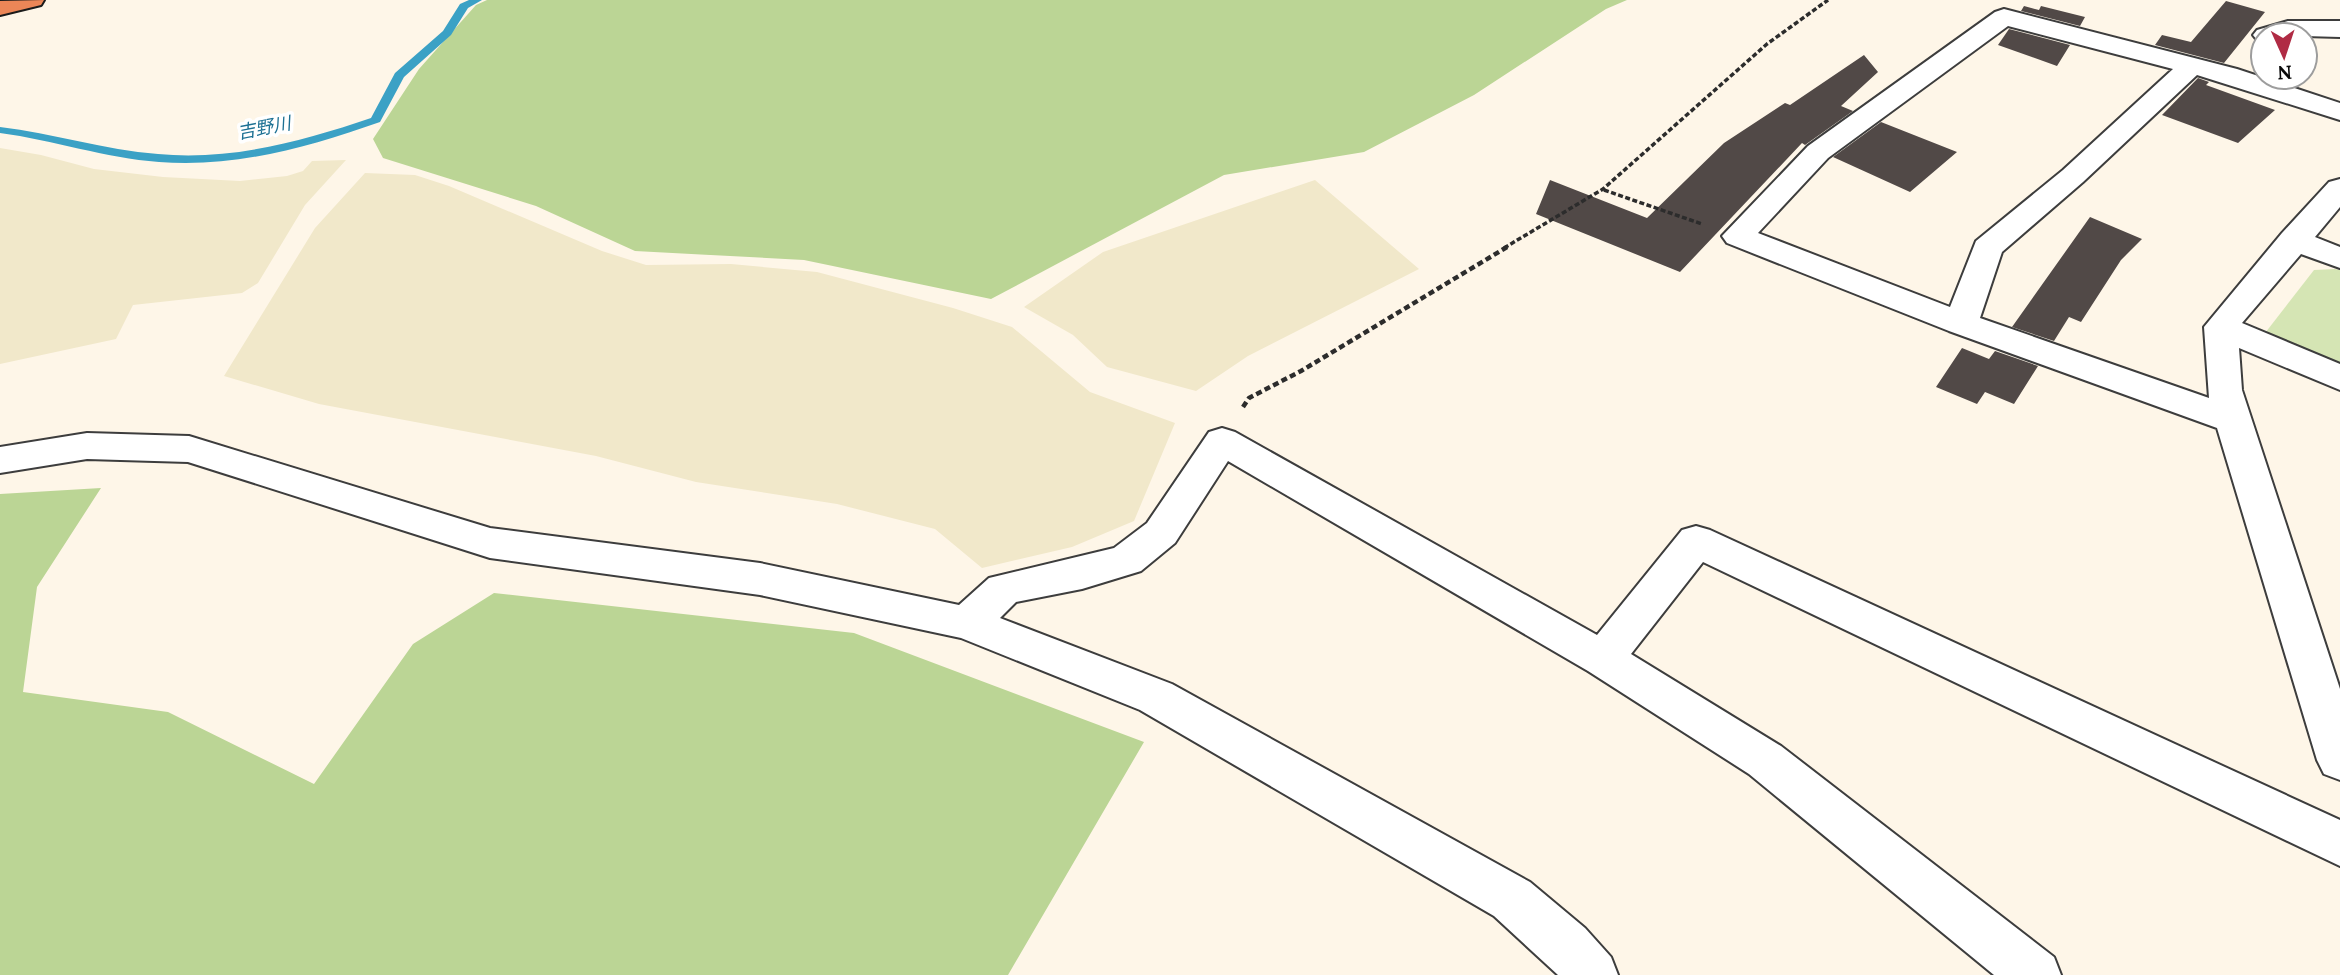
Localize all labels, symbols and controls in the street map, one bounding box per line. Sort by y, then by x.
north arrow [2249,21,2319,91]
text: N [2277,61,2293,85]
water label: 吉野川 [235,111,295,144]

